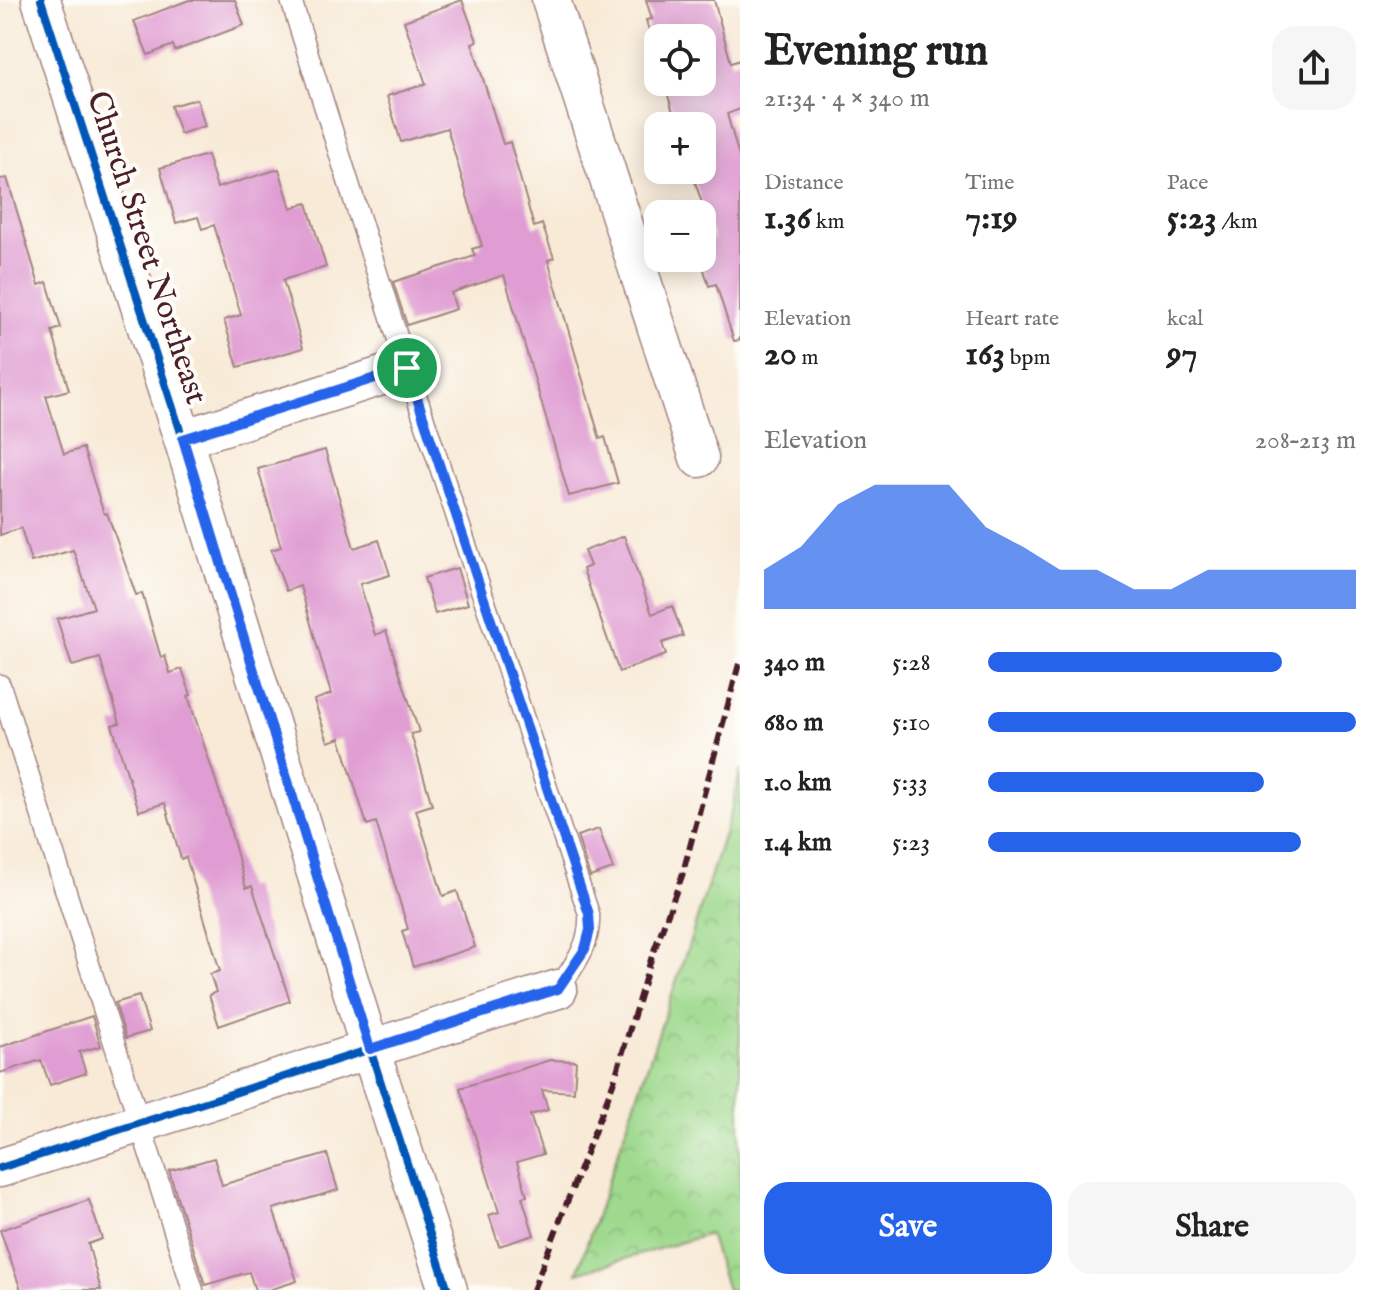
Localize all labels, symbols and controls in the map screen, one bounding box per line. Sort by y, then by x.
map controls [644,24,716,272]
button: locate [644,24,716,96]
text: Evening run [764,24,988,80]
button: share [1272,26,1356,110]
text: 21:34 · 4 × 340 m [764,82,930,115]
street label: Church Street Northeast [76,86,216,410]
button: + [644,112,716,184]
text: Distance [764,169,844,197]
text: Time [965,169,1014,197]
text: Pace [1167,169,1208,197]
text: 1.36 [764,197,811,240]
text: 7:19 [965,197,1018,240]
text: 5:23 [1167,197,1217,240]
button: − [644,200,716,272]
text: km [811,208,845,236]
text: /km [1217,208,1258,236]
text: Elevation [764,305,851,333]
text: Heart rate [965,305,1059,333]
text: kcal [1167,305,1203,333]
text: 20 [764,333,797,376]
text: 163 [965,333,1005,376]
text: 97 [1167,333,1197,376]
pin [373,334,441,402]
text: m [797,344,818,372]
text: bpm [1005,344,1050,372]
icon: arrive [385,346,429,390]
text: Elevation [764,424,867,457]
text: 208–213 m [1255,424,1356,457]
text: 340 m [764,646,825,679]
text: 5:28 [892,646,931,679]
text: 680 m [764,706,824,739]
text: 5:10 [892,706,931,739]
text: 1.0 km [764,766,832,799]
text: 5:33 [892,766,928,799]
text: 1.4 km [764,826,832,859]
text: 5:23 [892,826,930,859]
button: Save [764,1182,1052,1274]
button: Share [1068,1182,1356,1274]

